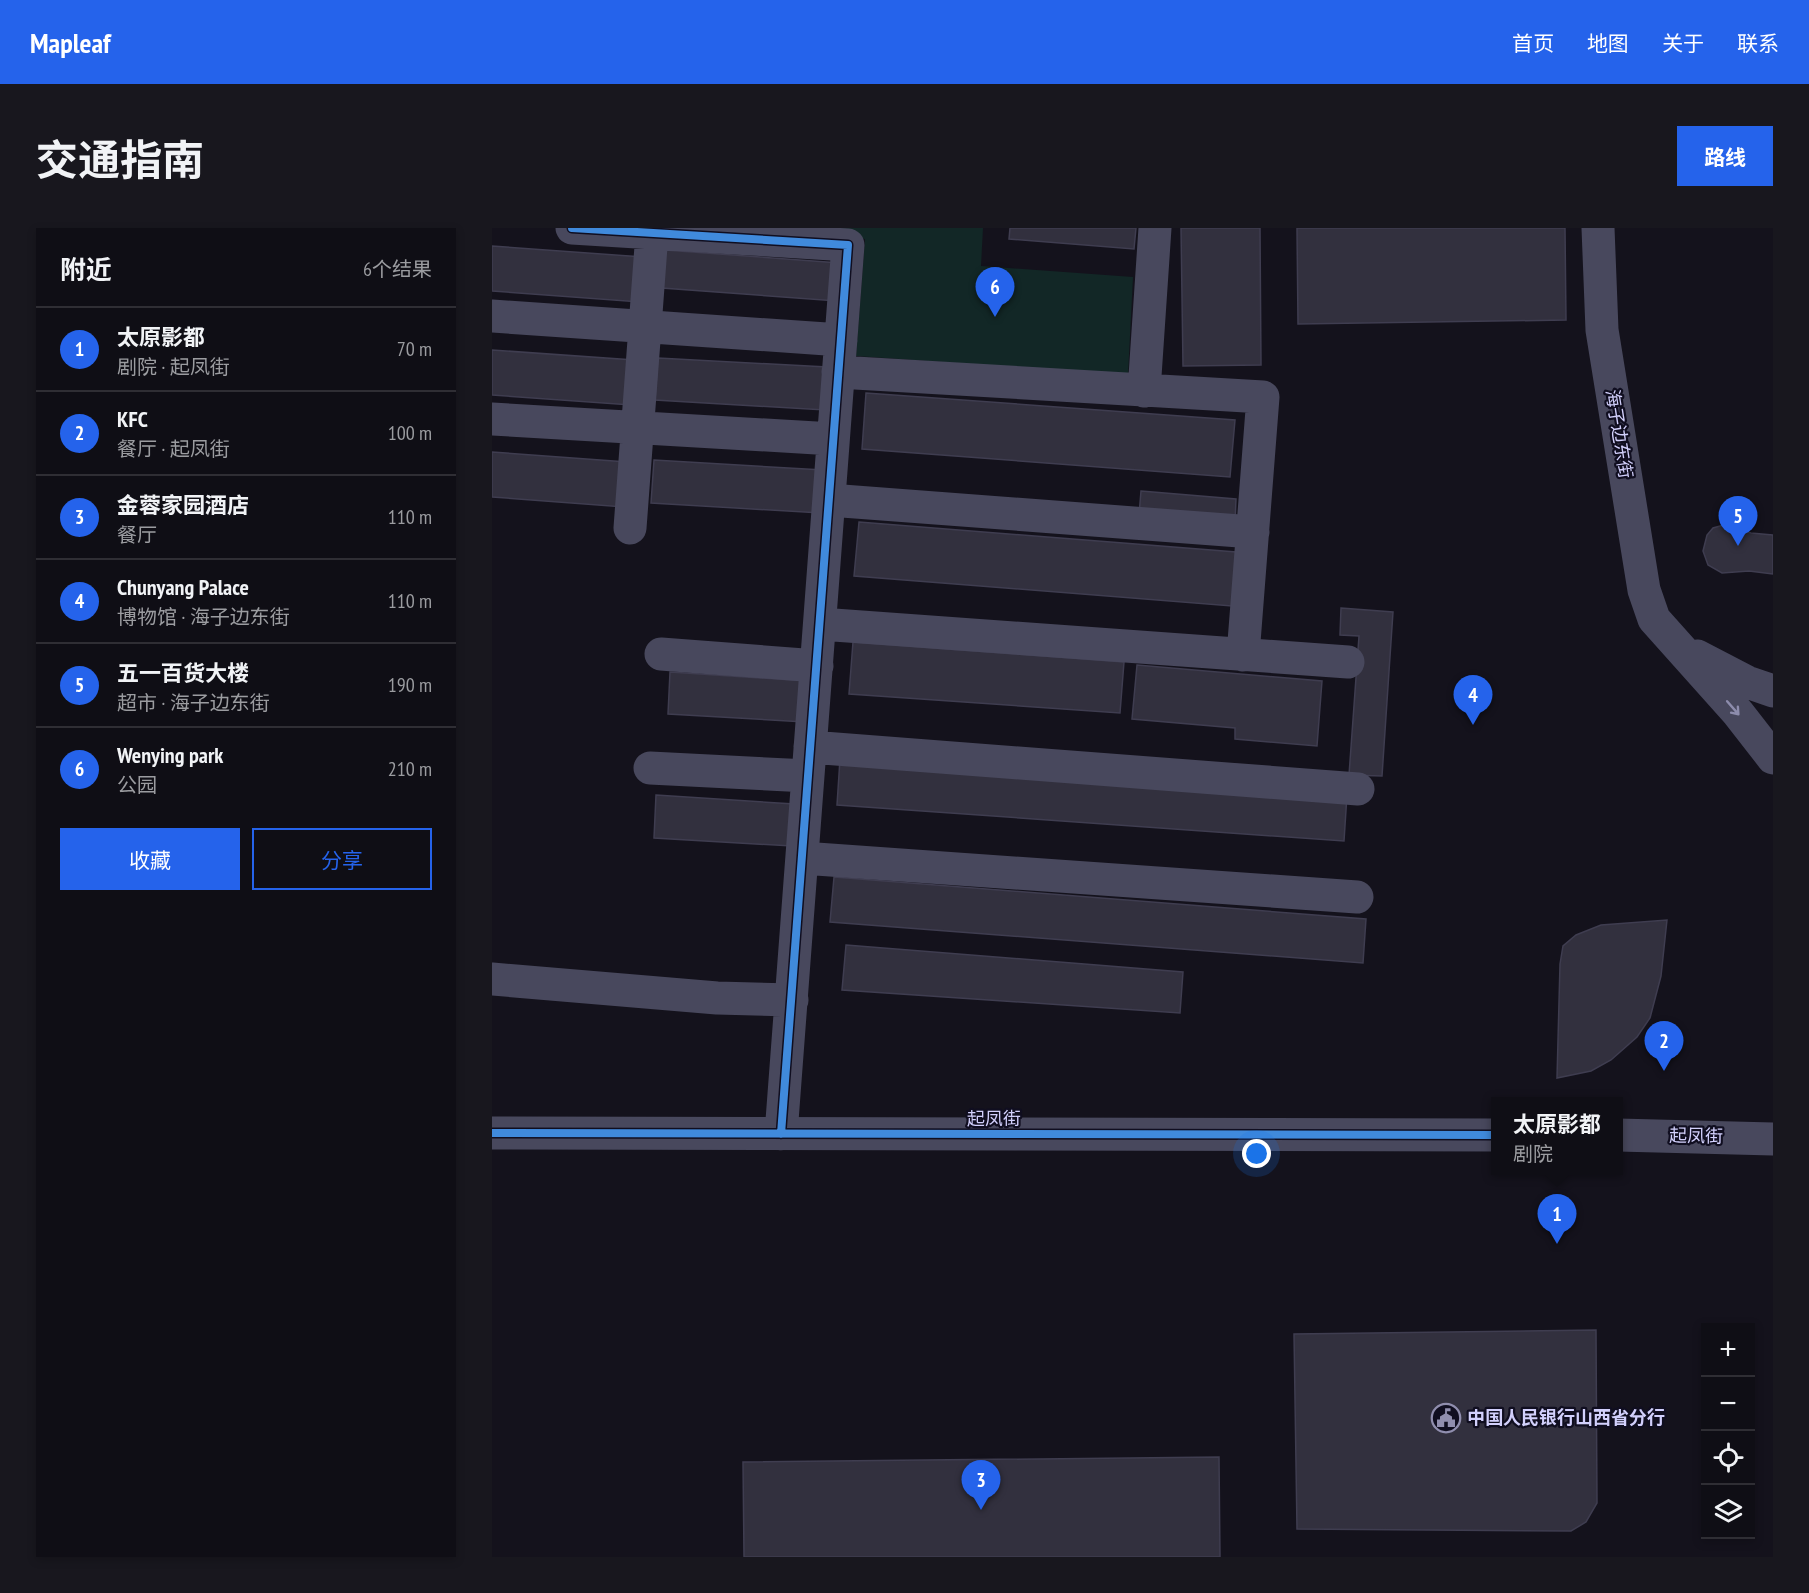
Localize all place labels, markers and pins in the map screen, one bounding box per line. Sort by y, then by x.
pin: 6 [976,268,1014,317]
pin: 5 [1718,496,1758,546]
pin: 4 [1454,676,1492,725]
pin: 2 [1644,1022,1684,1071]
pin: 1 [1538,1194,1576,1244]
public building icon: 中国人民银行山西省分行 [1430,1402,1462,1434]
place label: 中国人民银行山西省分行 [1467,1406,1665,1429]
pin: 3 [962,1460,1000,1510]

